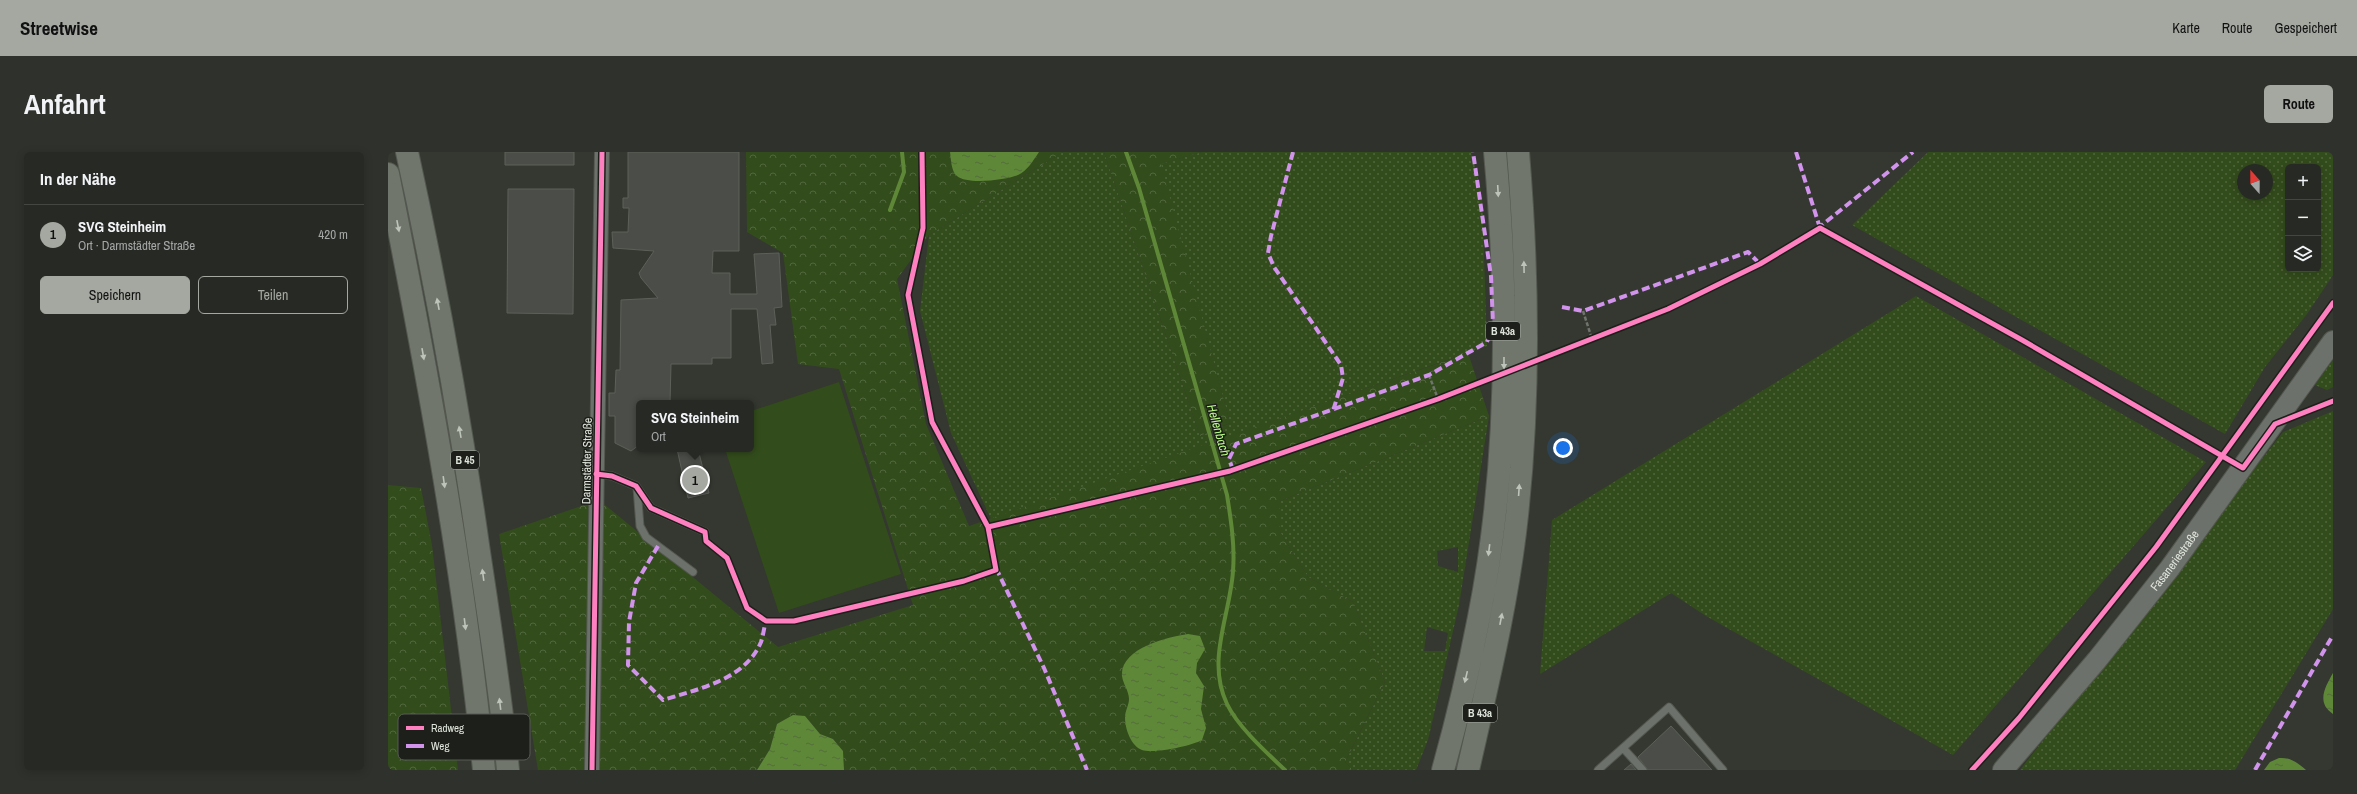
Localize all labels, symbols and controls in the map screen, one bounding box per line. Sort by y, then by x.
text: Streetwise [20,15,98,41]
text: Karte [2172,19,2200,37]
text: Route [2222,19,2252,37]
text: Gespeichert [2274,19,2337,37]
text: Anfahrt [24,85,106,123]
button: Route [2264,85,2333,123]
north arrow [2237,164,2273,200]
map controls [2285,164,2321,272]
button: + [2285,164,2321,200]
text: In der Nähe [40,167,116,190]
one-way arrow [1495,185,1502,197]
button: − [2285,200,2321,236]
text: SVG Steinheim [78,216,166,237]
one-way arrow [396,220,402,232]
text: 1 [50,226,56,243]
text: 420 m [318,226,348,243]
button: layers [2285,236,2321,272]
text: Ort · Darmstädter Straße [78,237,195,254]
one-way arrow [1521,260,1527,273]
button: Speichern [40,276,190,314]
button: Teilen [198,276,348,314]
one-way arrow [435,298,441,310]
road number: B 43a [1486,322,1520,340]
one-way arrow [420,348,426,360]
one-way arrow [1501,357,1507,370]
popup [636,400,754,452]
water label: Hellenbach [1203,402,1234,458]
text: SVG Steinheim [651,407,739,428]
street label: Darmstädter Straße [578,418,596,504]
one-way arrow [457,426,463,438]
text: Ort [651,428,666,445]
your location [1553,438,1573,458]
road number: B 45 [451,451,479,469]
pin: 1 [682,465,708,495]
one-way arrow [441,476,447,488]
one-way arrow [1516,484,1522,496]
street label: Fasaneriestraße [2147,527,2203,594]
one-way arrow [1486,543,1492,556]
one-way arrow [480,569,486,581]
one-way arrow [1499,613,1505,625]
one-way arrow [462,618,468,630]
one-way arrow [1462,671,1468,683]
one-way arrow [497,697,503,710]
road number: B 43a [1463,704,1497,722]
legend [398,714,530,760]
text: Radweg [431,721,464,735]
text: Weg [431,739,449,753]

